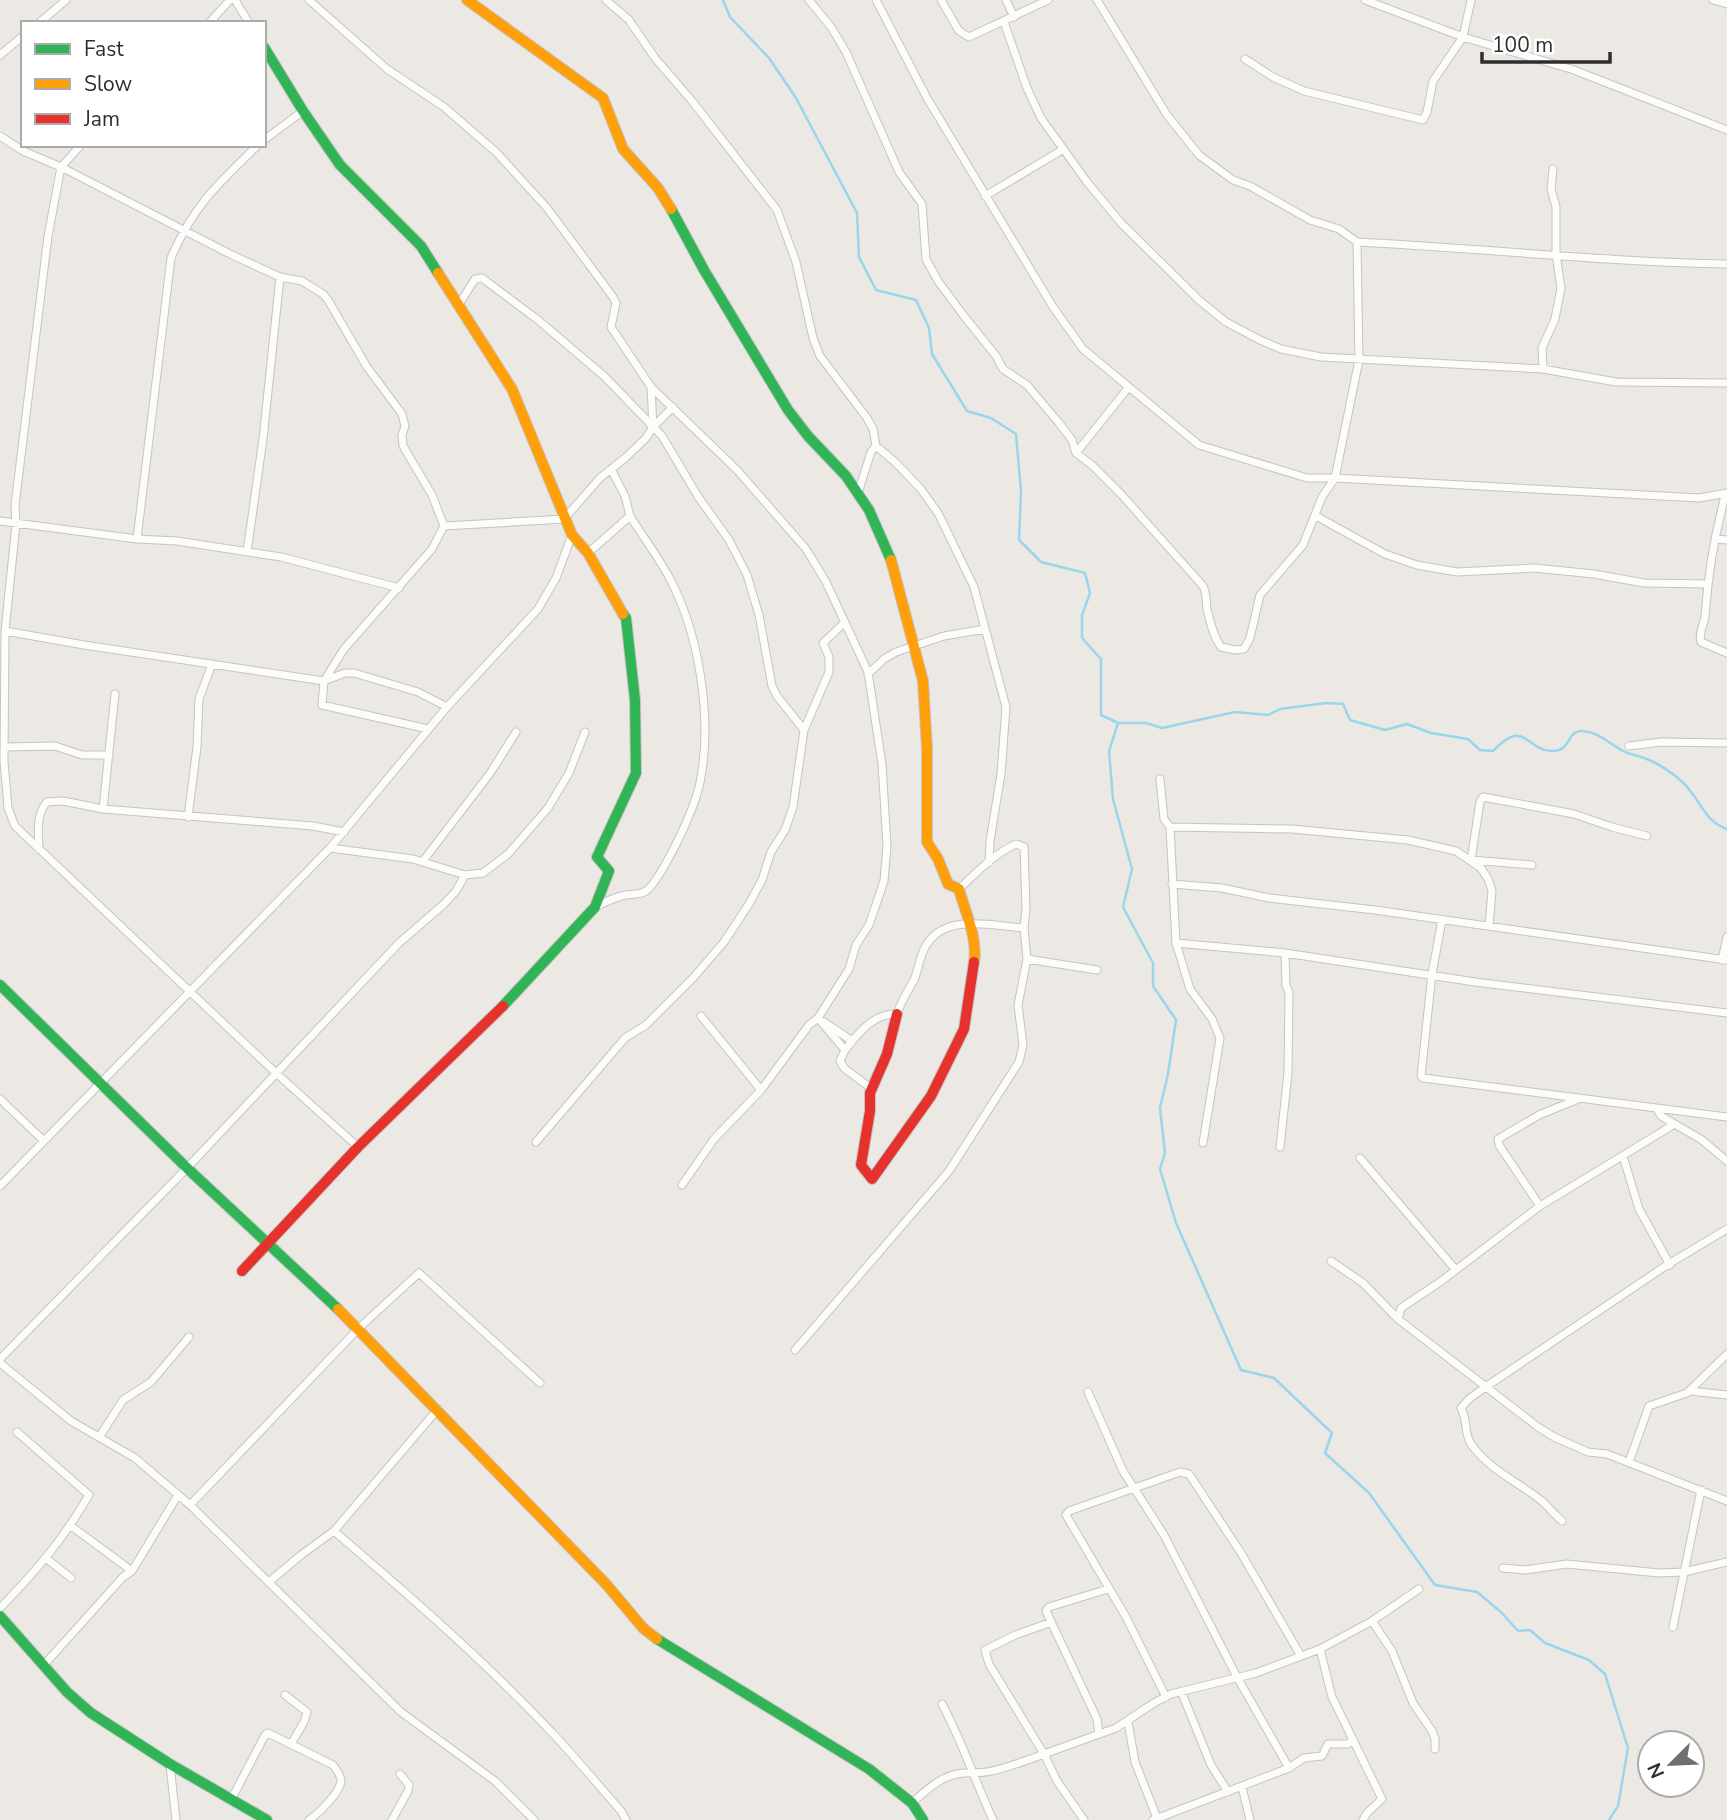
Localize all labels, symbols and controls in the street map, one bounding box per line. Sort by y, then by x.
legend [21,21,266,147]
scale bar [1482,21,1610,65]
text: 100 m [1492,31,1553,59]
text: Fast [84,35,124,63]
text: Slow [84,70,133,98]
text: Jam [83,105,120,133]
north arrow [1636,1729,1706,1799]
text: N [1642,1759,1671,1782]

